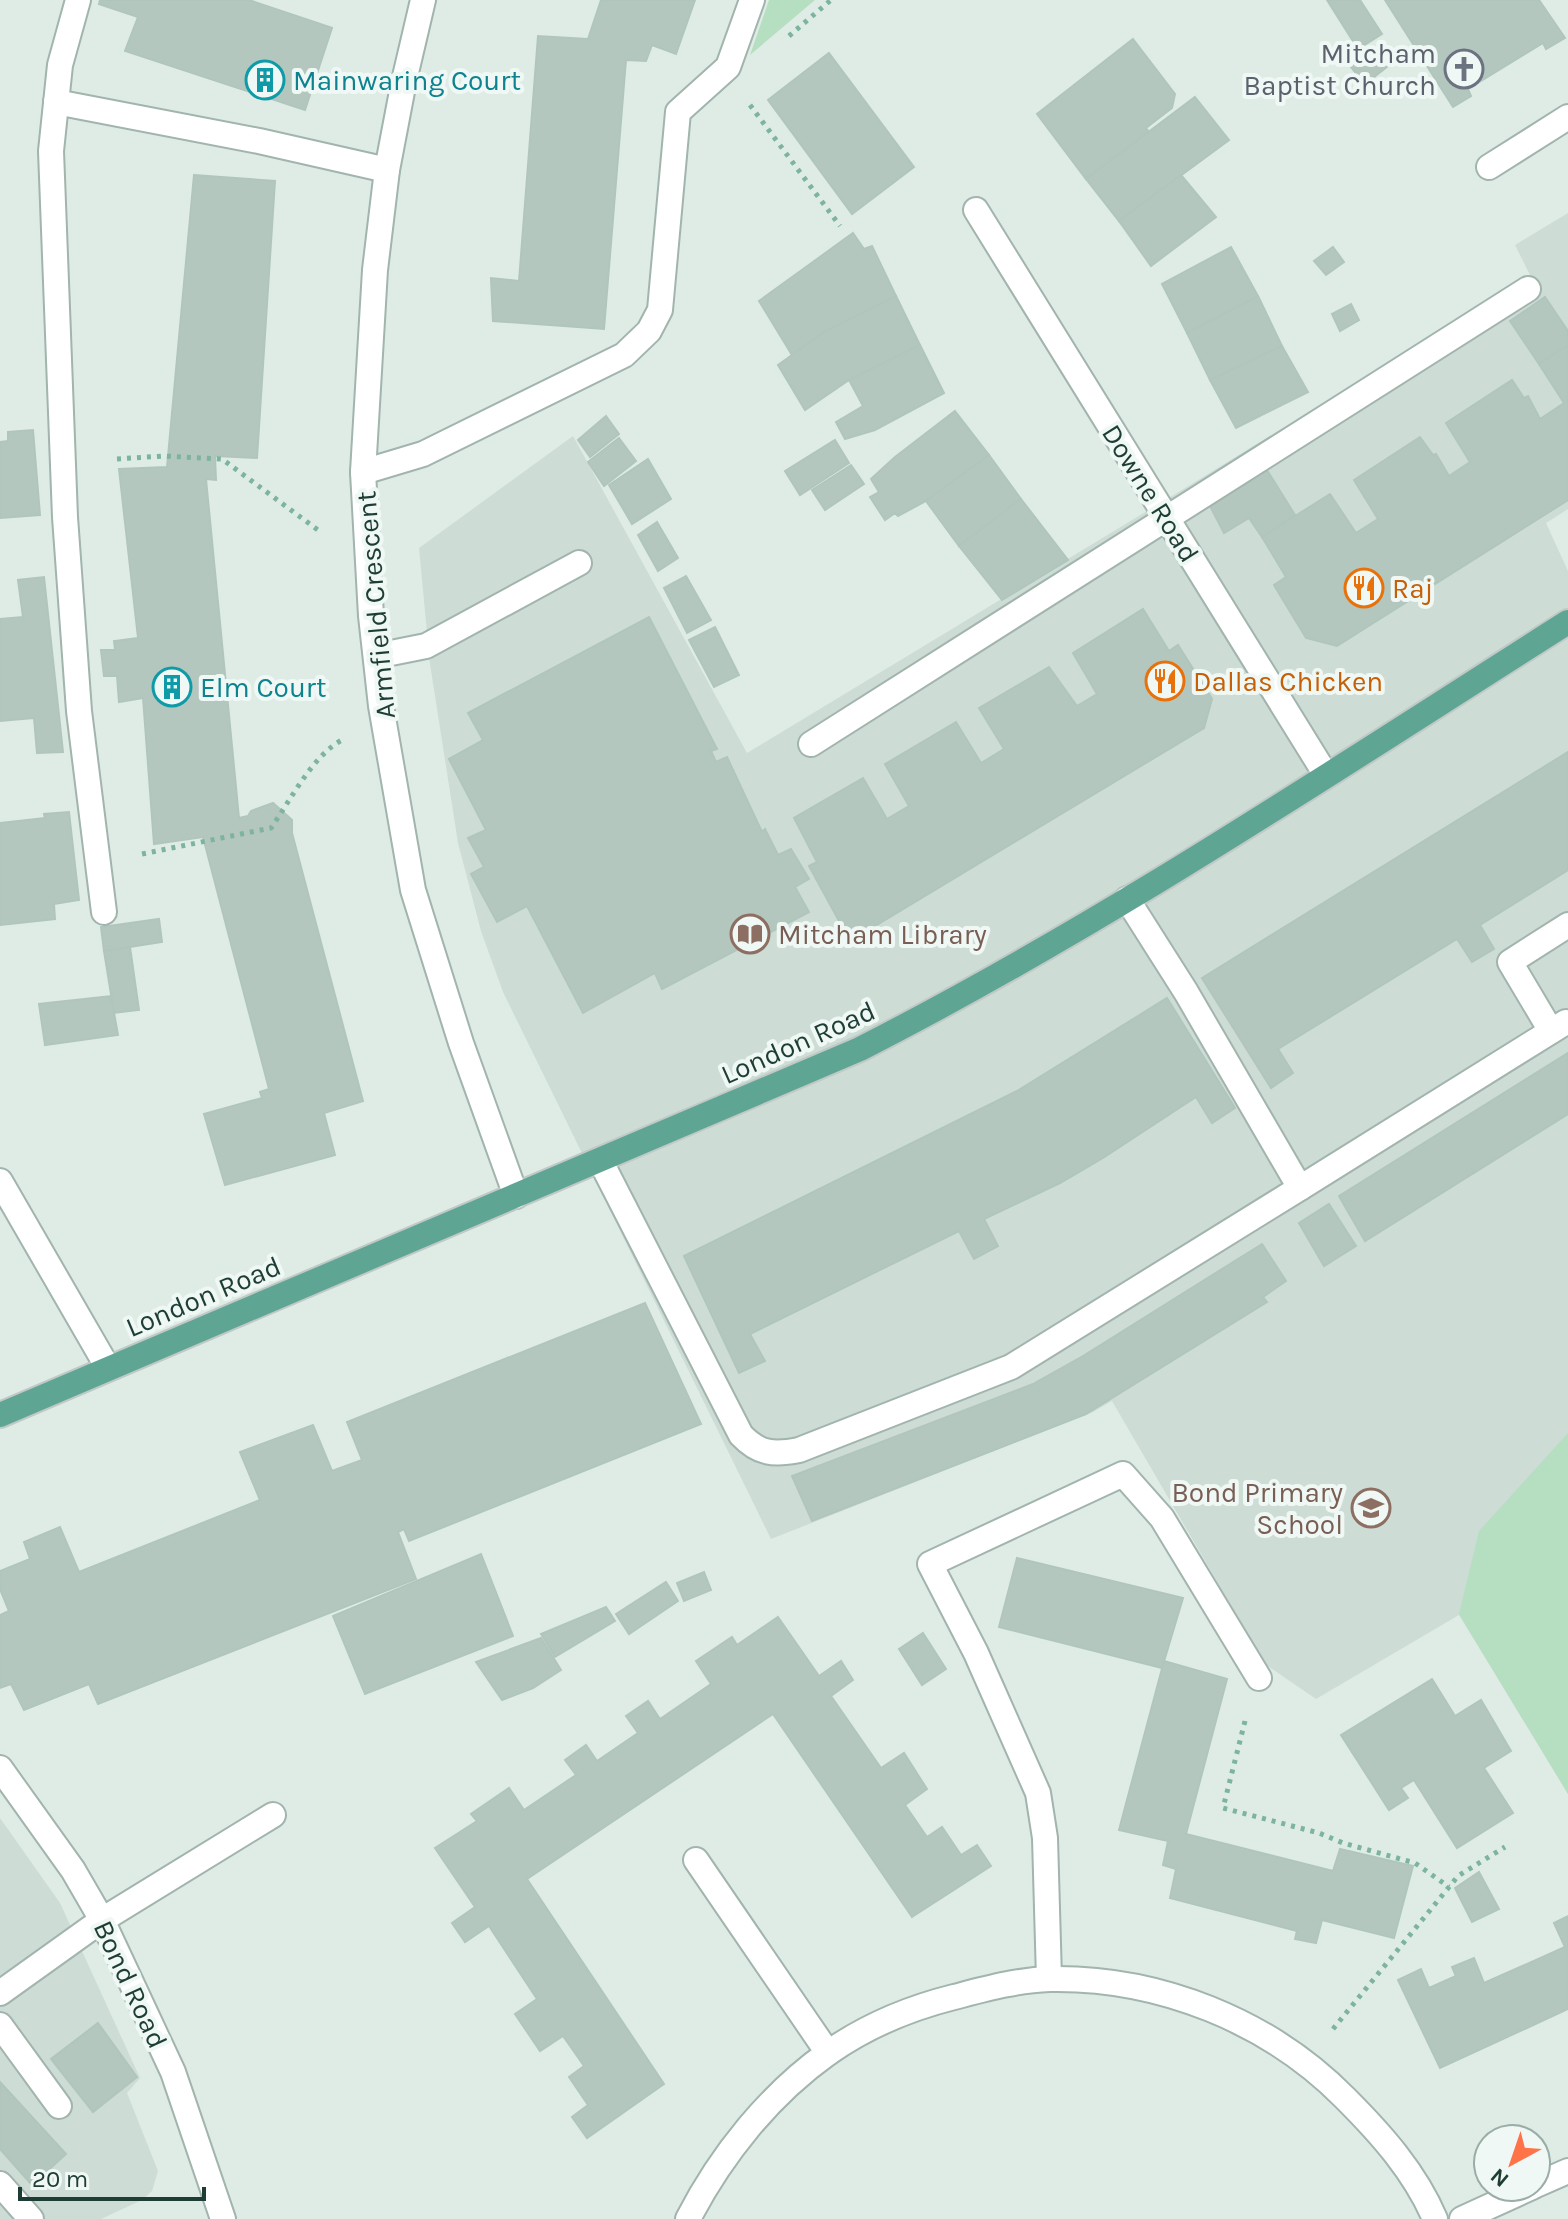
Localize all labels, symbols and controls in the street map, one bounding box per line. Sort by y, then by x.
place label: Mitcham Baptist Church [1244,37,1436,102]
church icon: Mitcham Baptist Church [1443,48,1485,90]
building icon: Mainwaring Court [244,59,286,101]
place label: Mainwaring Court [293,64,521,97]
street label: Downe Road [1095,418,1206,568]
street label: Armfield Crescent [349,490,402,720]
restaurant icon: Raj [1343,567,1385,609]
place label: Raj [1392,572,1433,605]
restaurant icon: Dallas Chicken [1144,660,1186,702]
place label: Dallas Chicken [1193,665,1383,698]
building icon: Elm Court [151,666,193,708]
place label: Elm Court [200,671,327,704]
library icon: Mitcham Library [729,913,771,955]
place label: Mitcham Library [778,918,987,951]
street label: London Road [716,994,880,1091]
street label: London Road [121,1249,286,1344]
place label: Bond Primary School [1171,1476,1343,1541]
school or university icon: Bond Primary School [1350,1487,1392,1529]
street label: Bond Road [87,1915,175,2053]
north arrow [1472,2123,1552,2203]
scale bar [20,2151,204,2201]
text: N [1485,2163,1514,2193]
text: 20 m [32,2165,88,2193]

